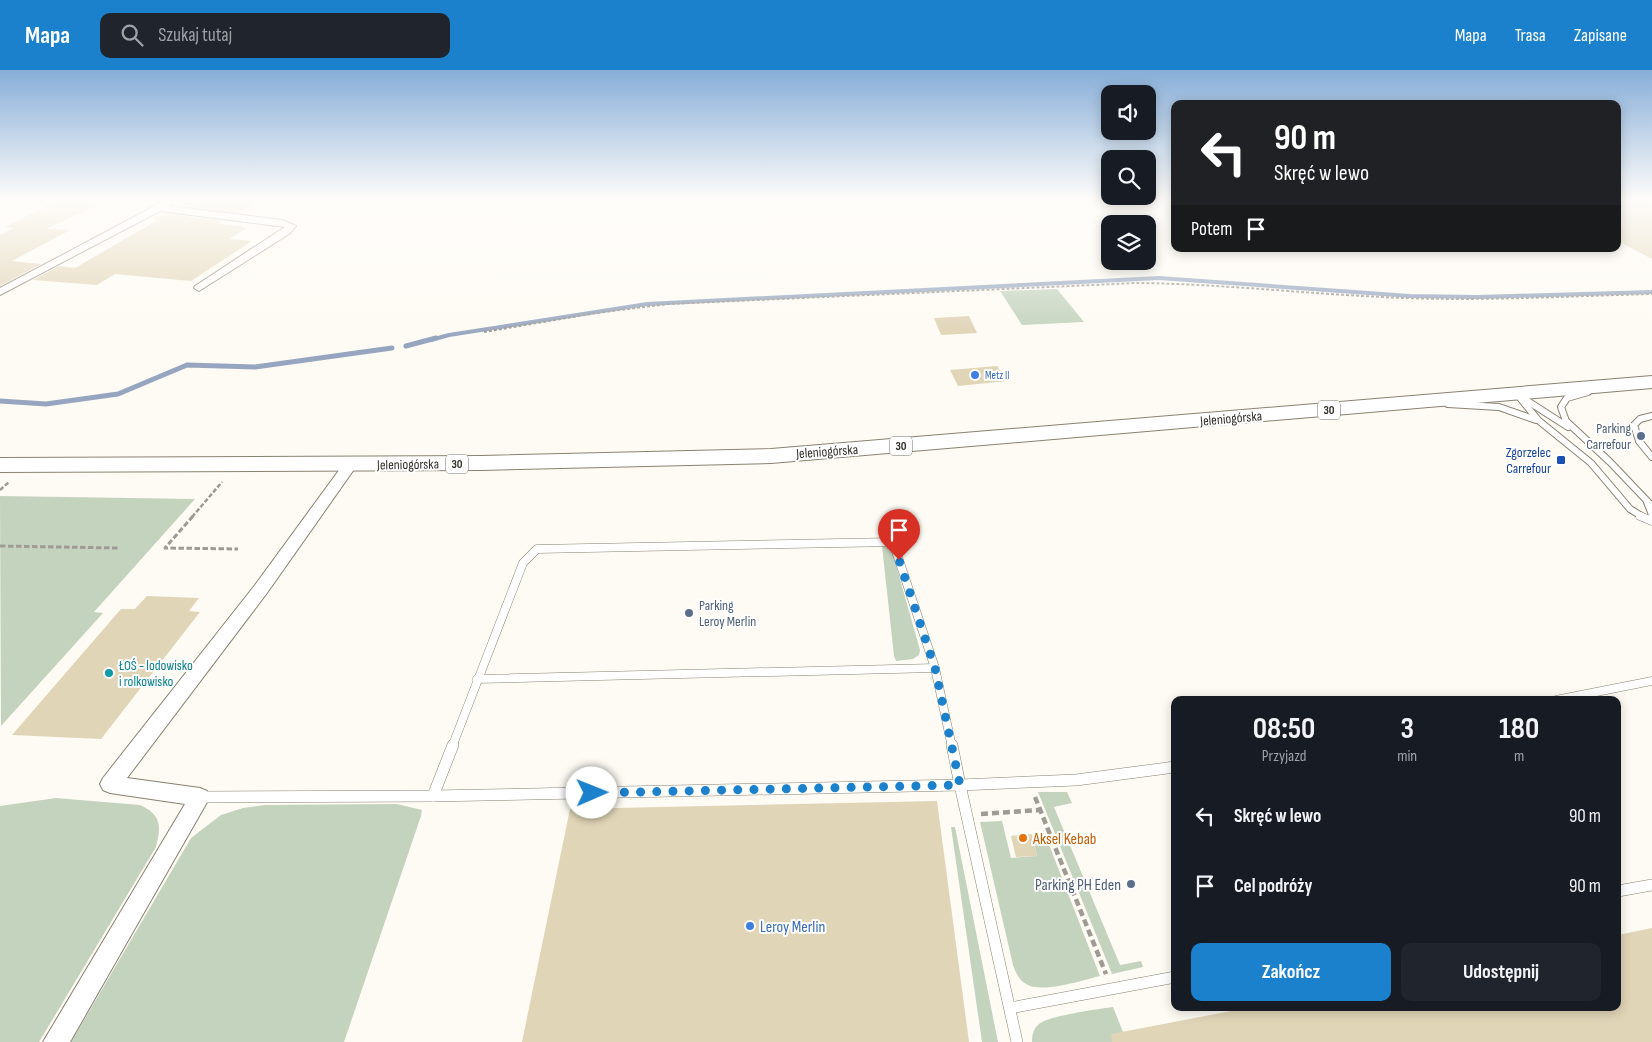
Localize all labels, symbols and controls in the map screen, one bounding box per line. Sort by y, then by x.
search box [100,13,450,58]
text: Mapa [25,21,70,50]
icon: search [118,21,146,49]
text: Szukaj tutaj [158,24,232,47]
text: Mapa [1455,25,1487,46]
text: Trasa [1515,25,1546,46]
text: Zapisane [1574,25,1627,46]
map controls [1101,85,1156,270]
button: sound [1101,85,1156,140]
text: 90 m [1274,117,1336,160]
icon: left [1191,120,1256,185]
button: search [1101,150,1156,205]
text: Skręć w lewo [1274,160,1369,187]
button: layers [1101,215,1156,270]
icon: arrive [1242,215,1270,243]
text: Potem [1191,218,1232,241]
marker: Metz II [969,369,981,381]
place label: Metz II [985,369,1010,382]
road number: 30 [1318,400,1340,420]
street label: Jeleniogórska [1198,407,1263,430]
place label: Parking Carrefour [1586,420,1631,453]
marker: Parking Carrefour [1635,430,1647,442]
road number: 30 [890,436,912,456]
street label: Jeleniogórska [795,441,859,462]
place label: Zgorzelec Carrefour [1506,444,1551,477]
road number: 30 [446,454,468,474]
marker: Zgorzelec Carrefour [1555,454,1567,466]
street label: Jeleniogórska [376,455,439,474]
pin [878,509,920,560]
icon: arrive [885,516,913,544]
place label: Parking Leroy Merlin [699,597,756,630]
marker: Parking Leroy Merlin [683,607,695,619]
place label: ŁOŚ - lodowisko i rolkowisko [118,657,193,690]
marker: ŁOŚ - lodowisko i rolkowisko [103,667,115,679]
text: 08:50 [1253,711,1315,747]
text: 3 [1400,711,1414,747]
text: 180 [1499,711,1539,747]
text: Przyjazd [1262,747,1306,766]
text: min [1397,747,1417,766]
text: m [1514,747,1524,766]
position arrow [565,766,617,818]
icon: left [1191,802,1219,830]
text: Skręć w lewo [1234,805,1321,828]
text: 90 m [1569,805,1601,828]
place label: Aksel Kebab [1032,830,1096,849]
marker: Aksel Kebab [1017,832,1029,844]
icon: arrive [1191,872,1219,900]
text: Cel podróży [1234,875,1312,898]
text: 90 m [1569,875,1601,898]
place label: Parking PH Eden [1035,876,1121,895]
marker: Parking PH Eden [1125,878,1137,890]
place label: Leroy Merlin [760,918,825,937]
marker: Leroy Merlin [744,920,756,932]
button: Zakończ [1191,943,1391,1001]
button: Udostępnij [1401,943,1601,1001]

